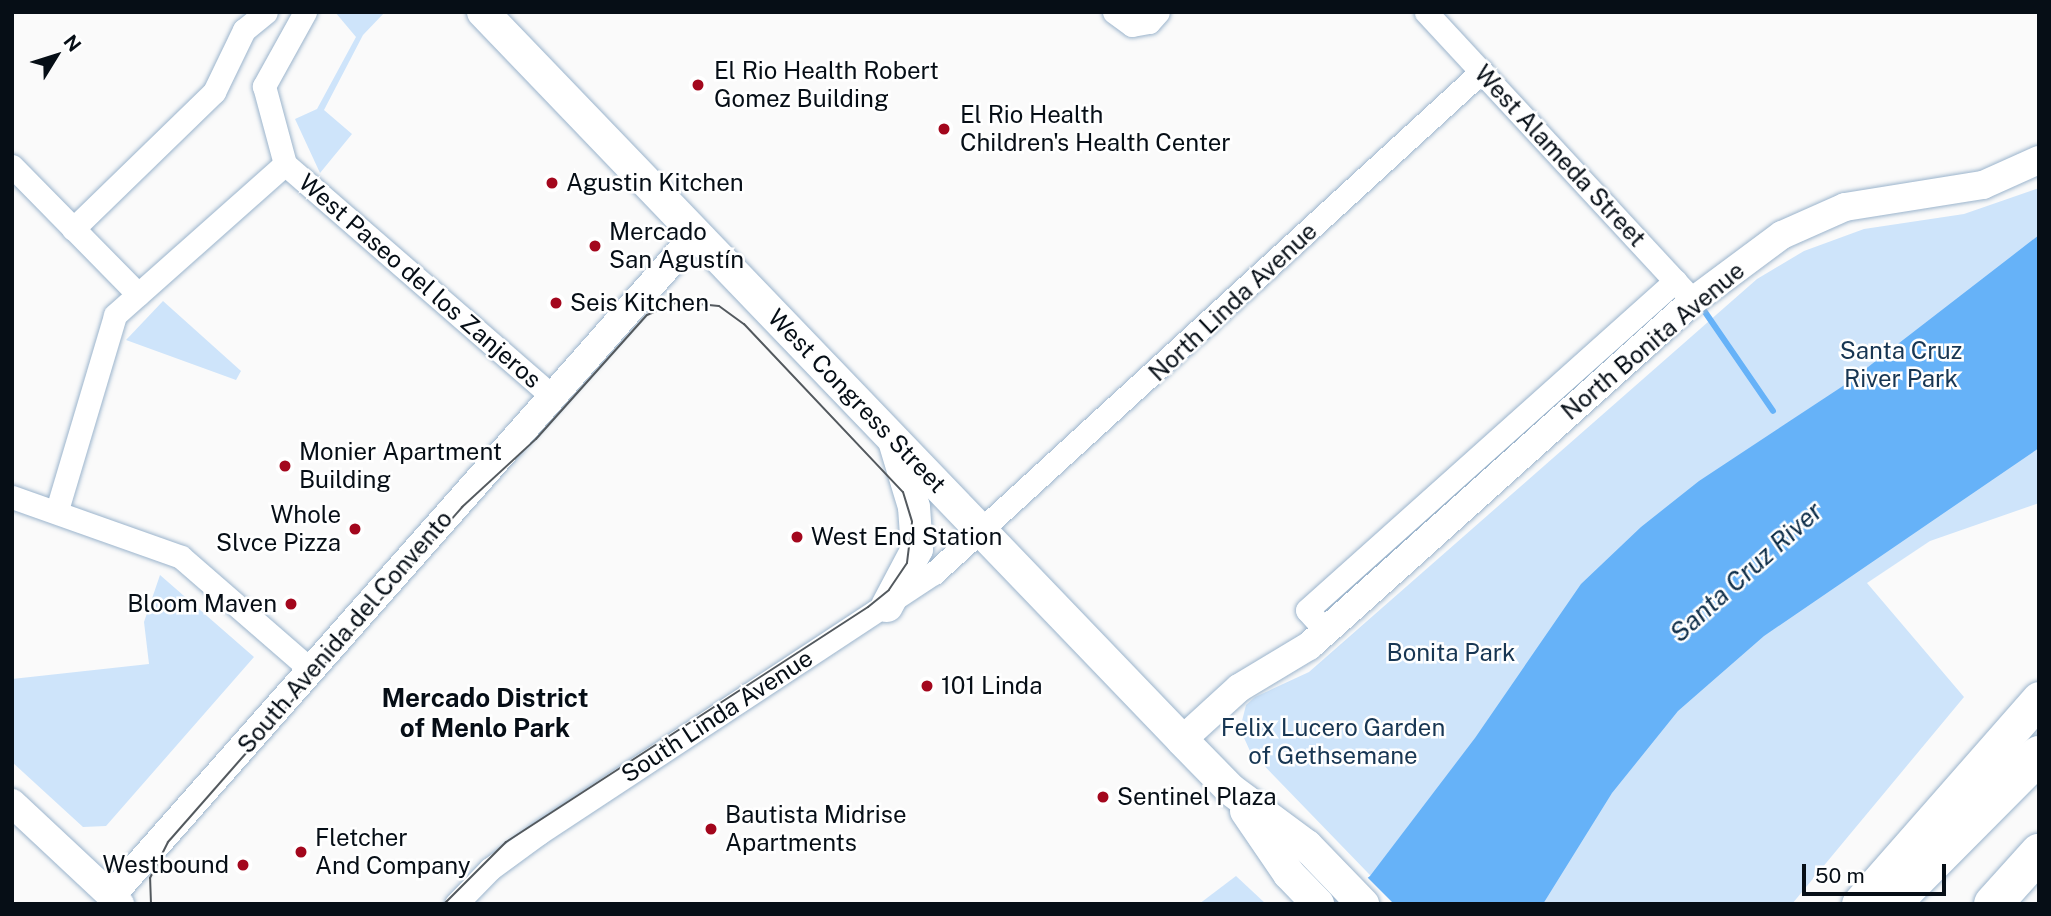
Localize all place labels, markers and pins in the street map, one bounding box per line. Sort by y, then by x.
place label: El Rio Health Robert Gomez Building [714,57,939,113]
marker: El Rio Health Robert Gomez Building [688,75,708,95]
place label: El Rio Health Children's Health Center [960,101,1231,157]
marker: El Rio Health Children's Health Center [934,119,954,139]
place label: Agustin Kitchen [566,169,744,197]
marker: Agustin Kitchen [544,175,560,191]
place label: Mercado San Agustín [609,218,744,274]
marker: Mercado San Agustín [587,238,603,254]
place label: Seis Kitchen [570,289,709,317]
marker: Seis Kitchen [548,295,564,311]
place label: Monier Apartment Building [299,438,502,494]
marker: Monier Apartment Building [277,458,293,474]
place label: Whole Slvce Pizza [216,501,341,557]
marker: Whole Slvce Pizza [347,521,363,537]
place label: West End Station [811,523,1002,551]
marker: West End Station [789,529,805,545]
place label: Bloom Maven [127,590,277,618]
marker: Bloom Maven [283,596,299,612]
place label: 101 Linda [941,672,1042,700]
marker: 101 Linda [919,678,935,694]
place label: Sentinel Plaza [1117,783,1277,811]
marker: Sentinel Plaza [1095,789,1111,805]
place label: Bautista Midrise Apartments [725,801,907,857]
marker: Bautista Midrise Apartments [703,821,719,837]
place label: Fletcher And Company [315,824,471,880]
marker: Fletcher And Company [293,844,309,860]
place label: Westbound [102,851,229,879]
marker: Westbound [235,857,251,873]

